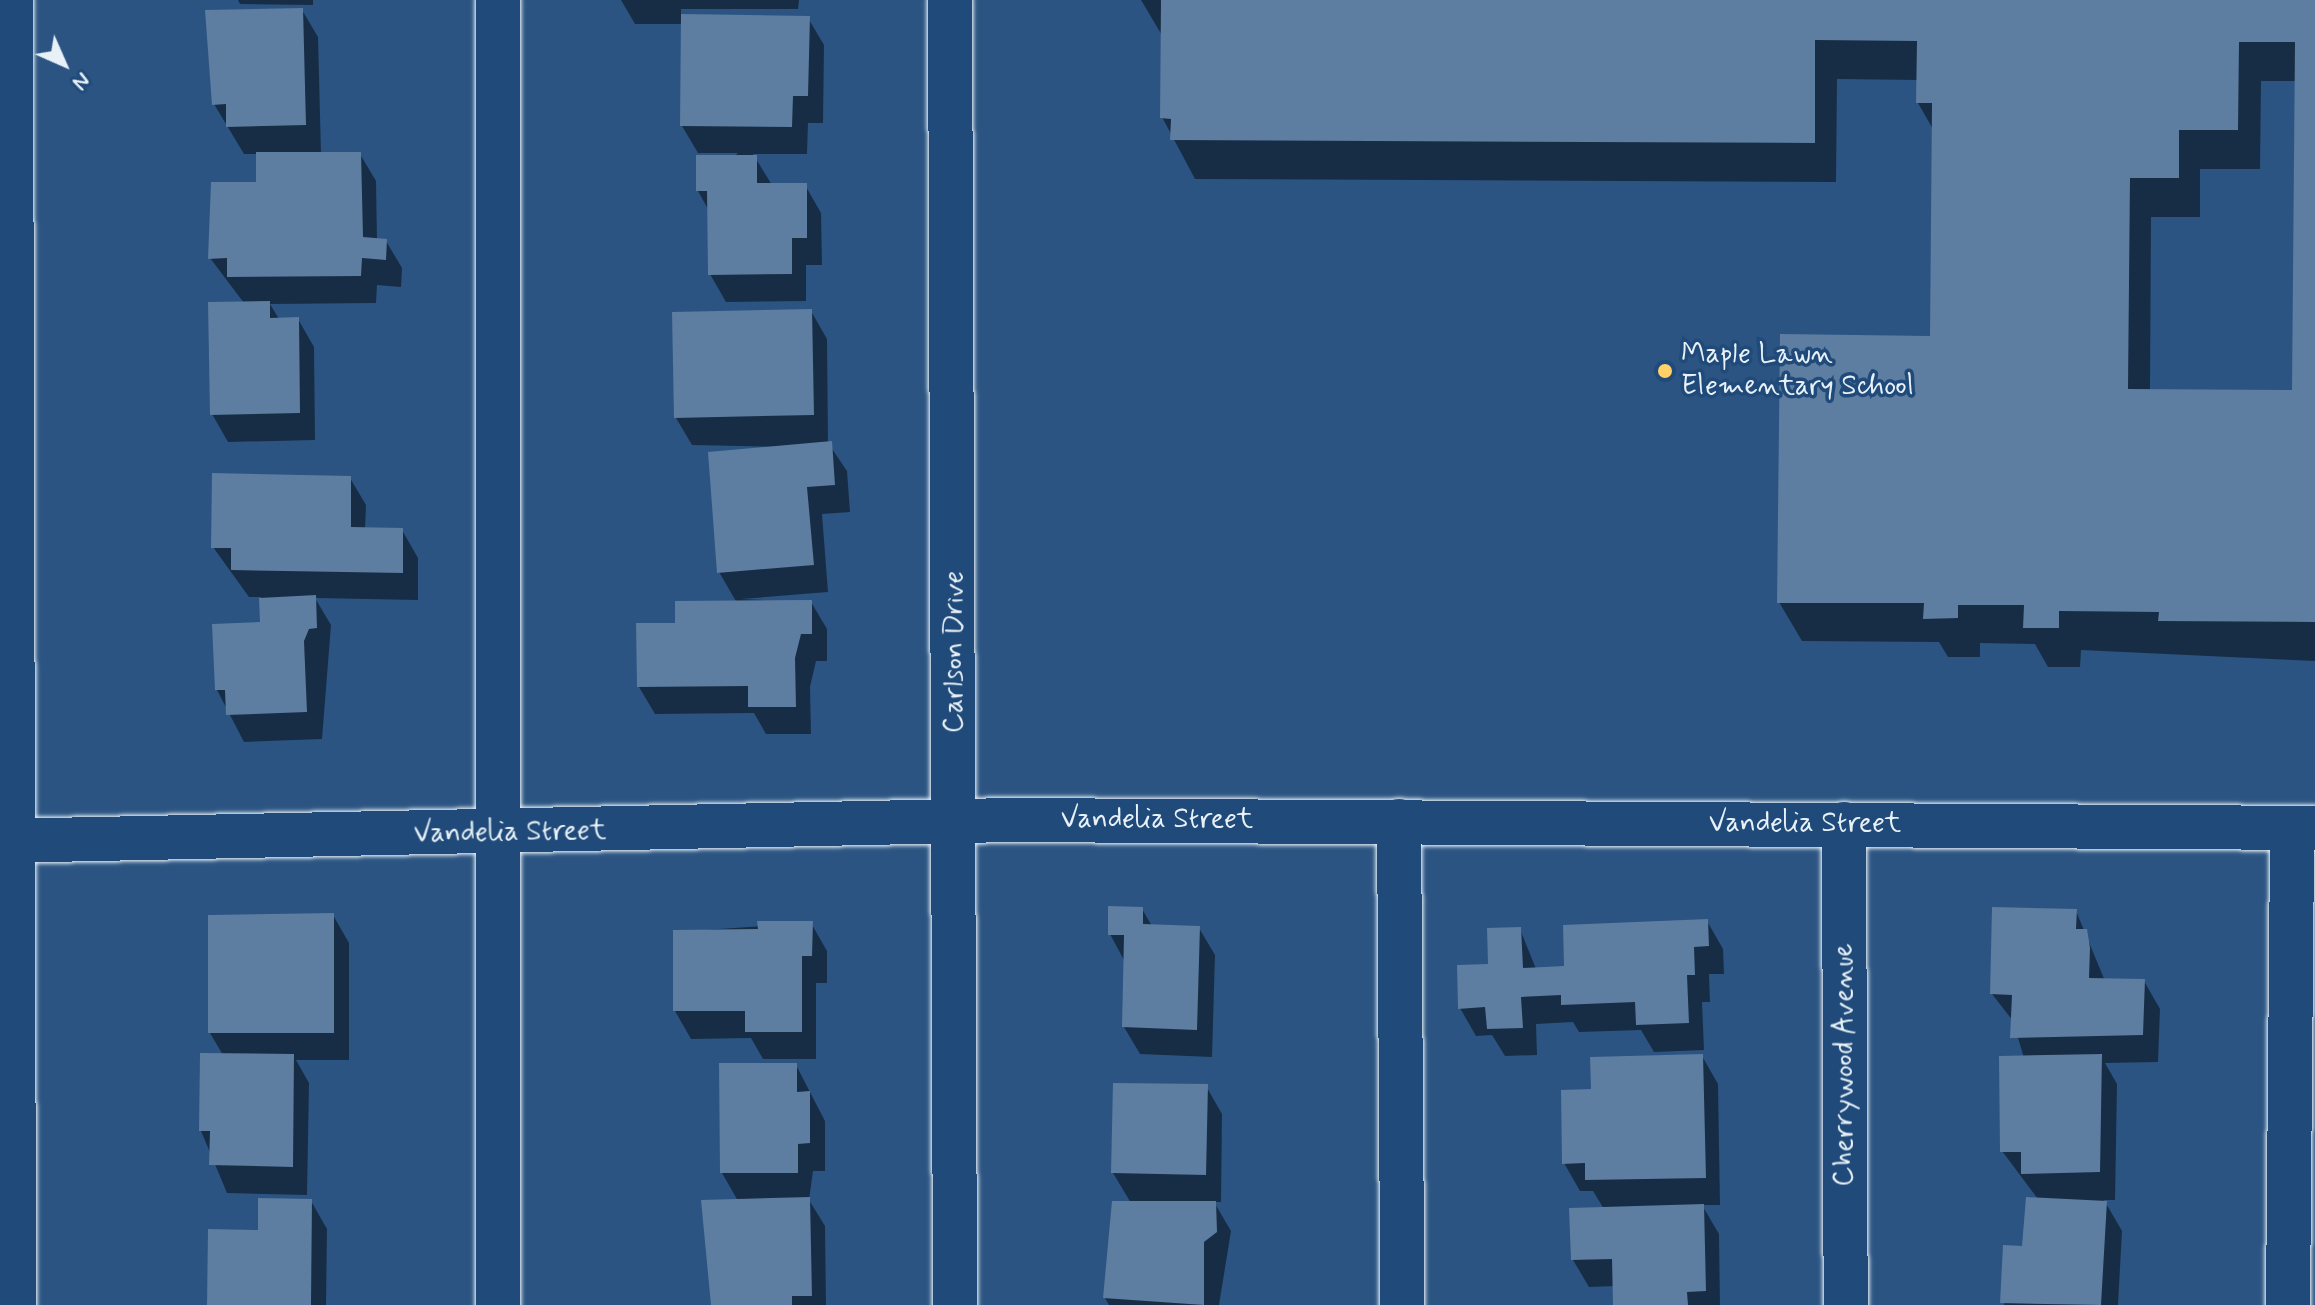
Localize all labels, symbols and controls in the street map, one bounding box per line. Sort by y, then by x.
north arrow [24,24,104,104]
text: N [66,66,96,96]
place label: Maple Lawn Elementary School [1681,338,1914,404]
marker: Maple Lawn Elementary School [1656,362,1674,380]
street label: Carlson Drive [938,572,972,732]
street label: Vandelia Street [1061,803,1253,837]
street label: Vandelia Street [1709,807,1901,841]
street label: Vandelia Street [413,815,607,851]
street label: Cherrywood Avenue [1828,945,1862,1185]

